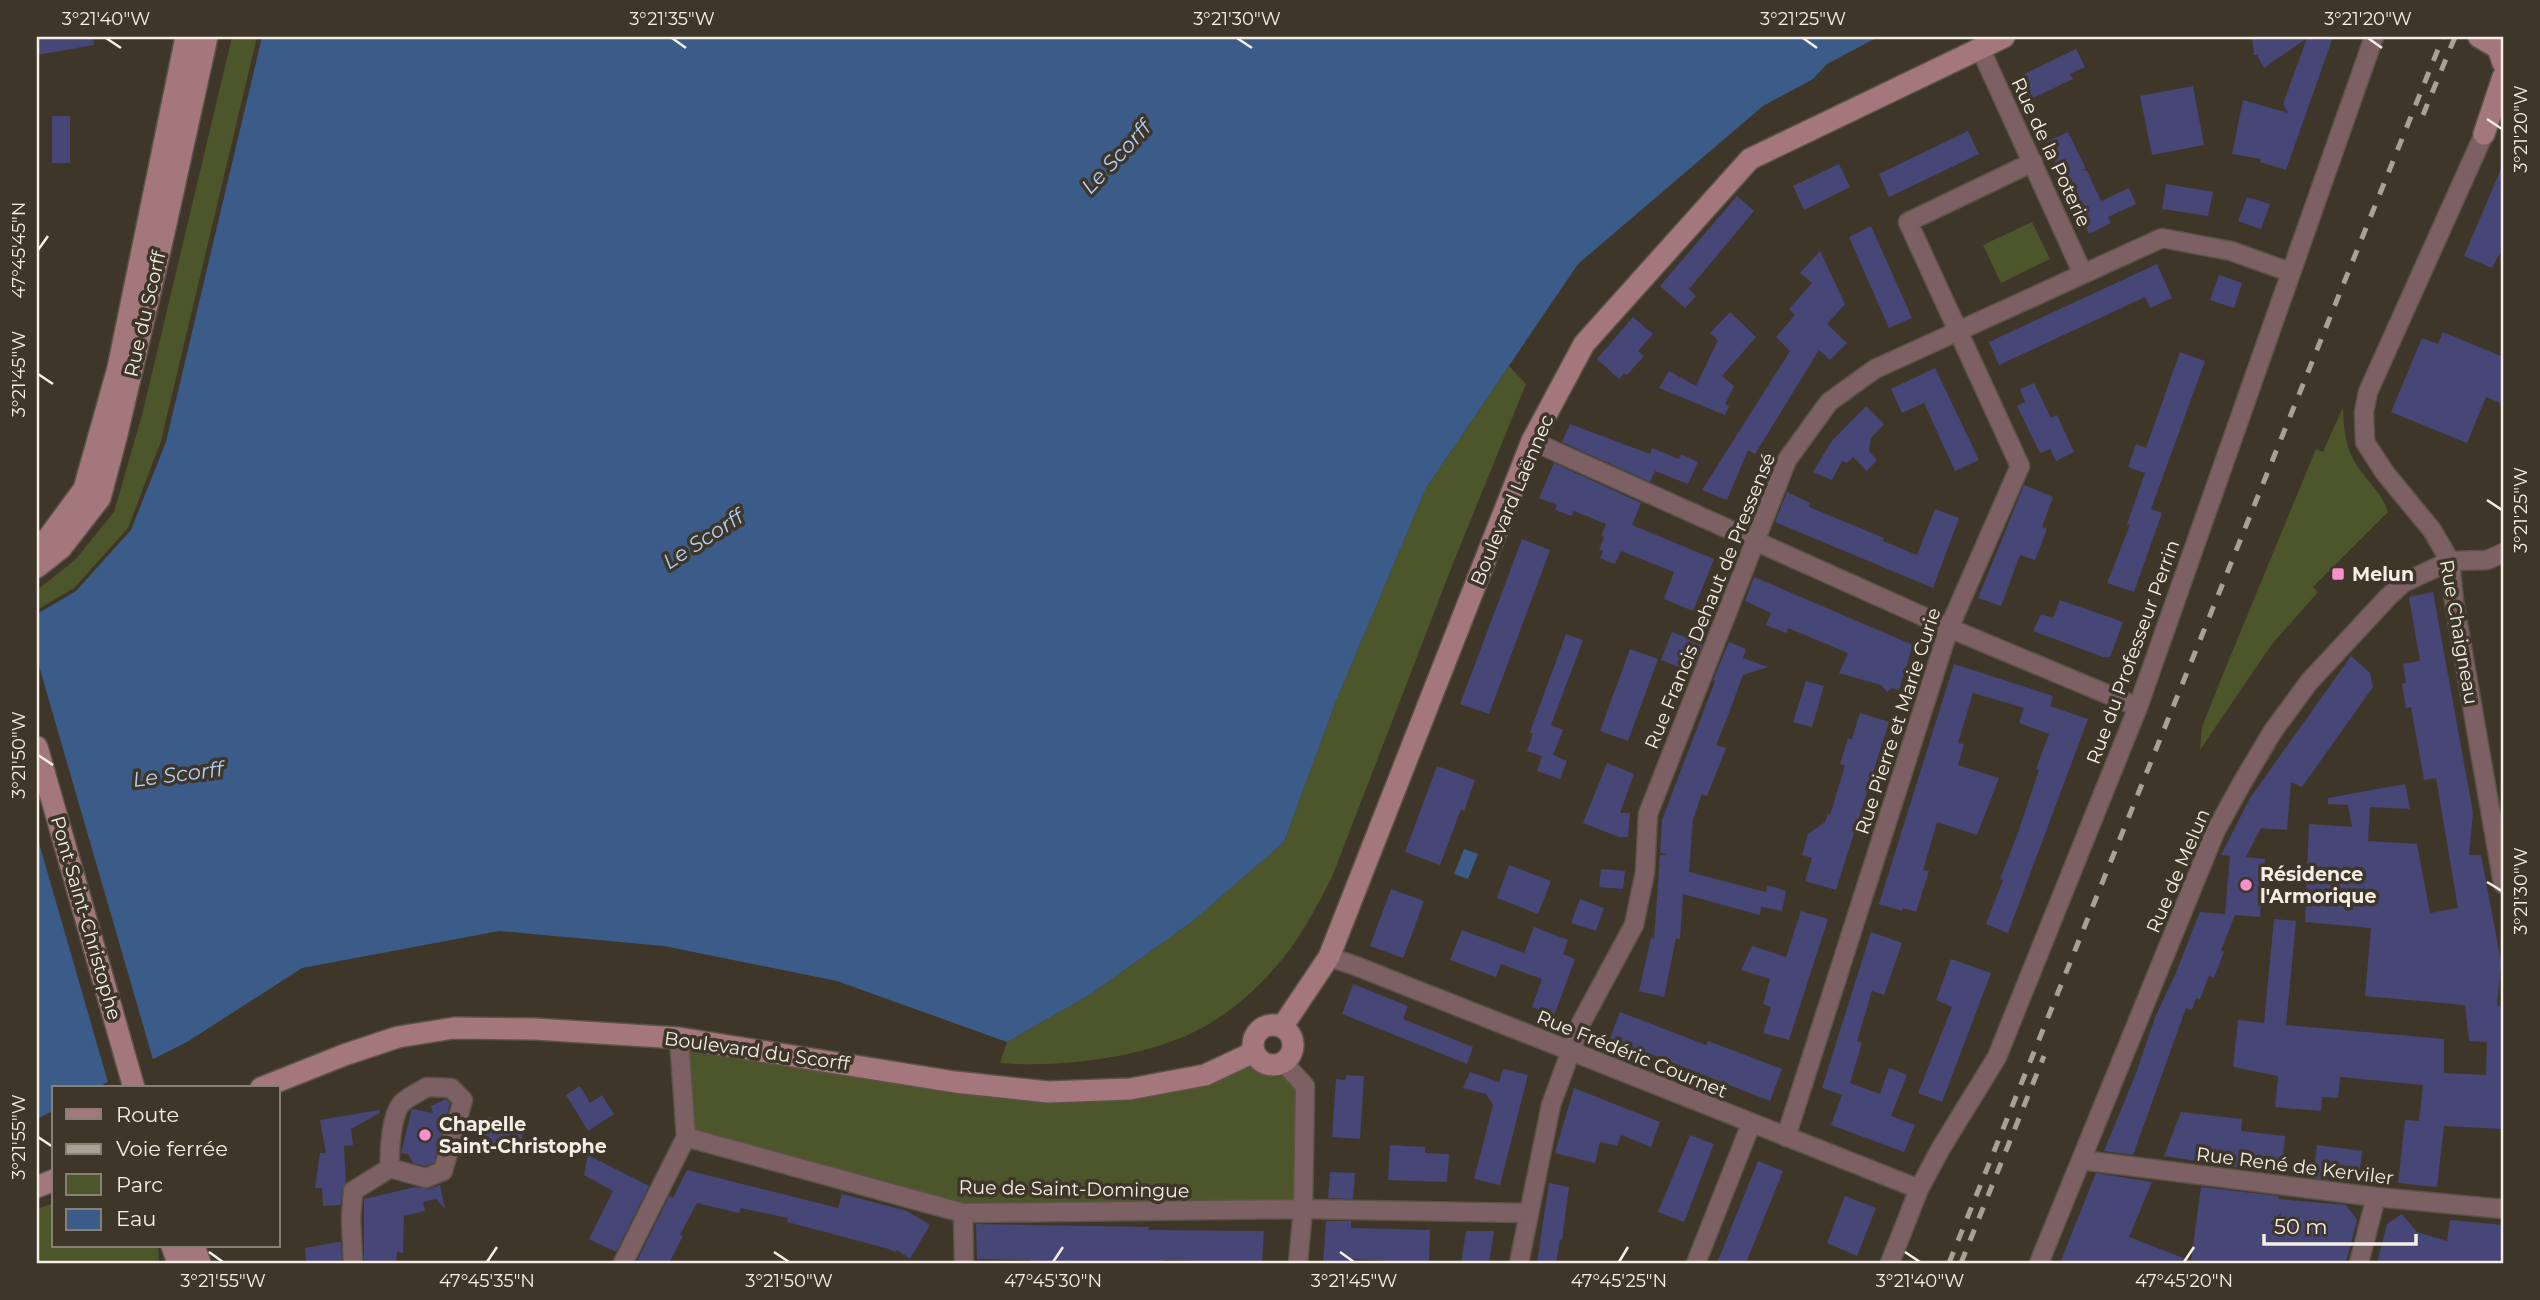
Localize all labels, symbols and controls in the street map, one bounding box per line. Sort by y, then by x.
text: 3°21'40"W [62,8,150,30]
text: 3°21'35"W [629,8,715,30]
text: 3°21'30"W [1193,8,1281,30]
text: 3°21'25"W [1760,8,1846,30]
text: 3°21'20"W [2324,8,2412,30]
street label: Rue de la Poterie [2006,74,2096,230]
text: 3°21'20"W [2510,85,2532,173]
water label: Le Scorff [1076,113,1158,199]
text: 47°45'45"N [8,202,30,298]
street label: Rue du Scorff [119,247,171,379]
text: 3°21'45"W [8,331,30,417]
street label: Boulevard Laënnec [1466,411,1558,589]
street label: Rue Francis Dehaut de Pressensé [1640,450,1780,752]
text: 3°21'25"W [2510,467,2532,553]
water label: Le Scorff [658,502,750,574]
street label: Rue du Professeur Perrin [2082,537,2184,767]
street label: Rue Chaigneau [2435,558,2483,706]
place label: Melun [2352,563,2414,586]
marker: Melun [2330,566,2346,582]
street label: Rue Pierre et Marie Curie [1850,605,1946,837]
text: 3°21'50"W [8,711,30,799]
water label: Le Scorff [131,756,227,792]
street label: Rue de Melun [2142,805,2214,937]
street label: Pont Saint-Christophe [46,813,126,1023]
text: 3°21'30"W [2510,847,2532,935]
place label: Résidence l'Armorique [2260,863,2376,908]
marker: Résidence l'Armorique [2238,877,2254,893]
street label: Rue Frédéric Cournet [1533,1005,1731,1103]
street label: Boulevard du Scorff [663,1027,853,1076]
legend [52,1086,280,1248]
text: 3°21'55"W [8,1094,30,1180]
text: Route [116,1102,179,1127]
place label: Chapelle Saint-Christophe [439,1113,607,1158]
marker: Chapelle Saint-Christophe [417,1127,433,1143]
text: Voie ferrée [116,1136,228,1161]
street label: Rue René de Kerviler [2195,1142,2395,1190]
text: Parc [116,1172,163,1197]
street label: Rue de Saint-Domingue [958,1175,1190,1203]
scale bar [2264,1202,2416,1246]
text: Eau [116,1206,156,1231]
text: 50 m [2274,1214,2328,1239]
text: 3°21'55"W [180,1270,266,1292]
text: 47°45'35"N [439,1270,535,1292]
text: 3°21'50"W [745,1270,833,1292]
text: 47°45'30"N [1004,1270,1102,1292]
text: 3°21'45"W [1311,1270,1397,1292]
text: 47°45'25"N [1571,1270,1667,1292]
text: 3°21'40"W [1876,1270,1964,1292]
text: 47°45'20"N [2135,1270,2233,1292]

